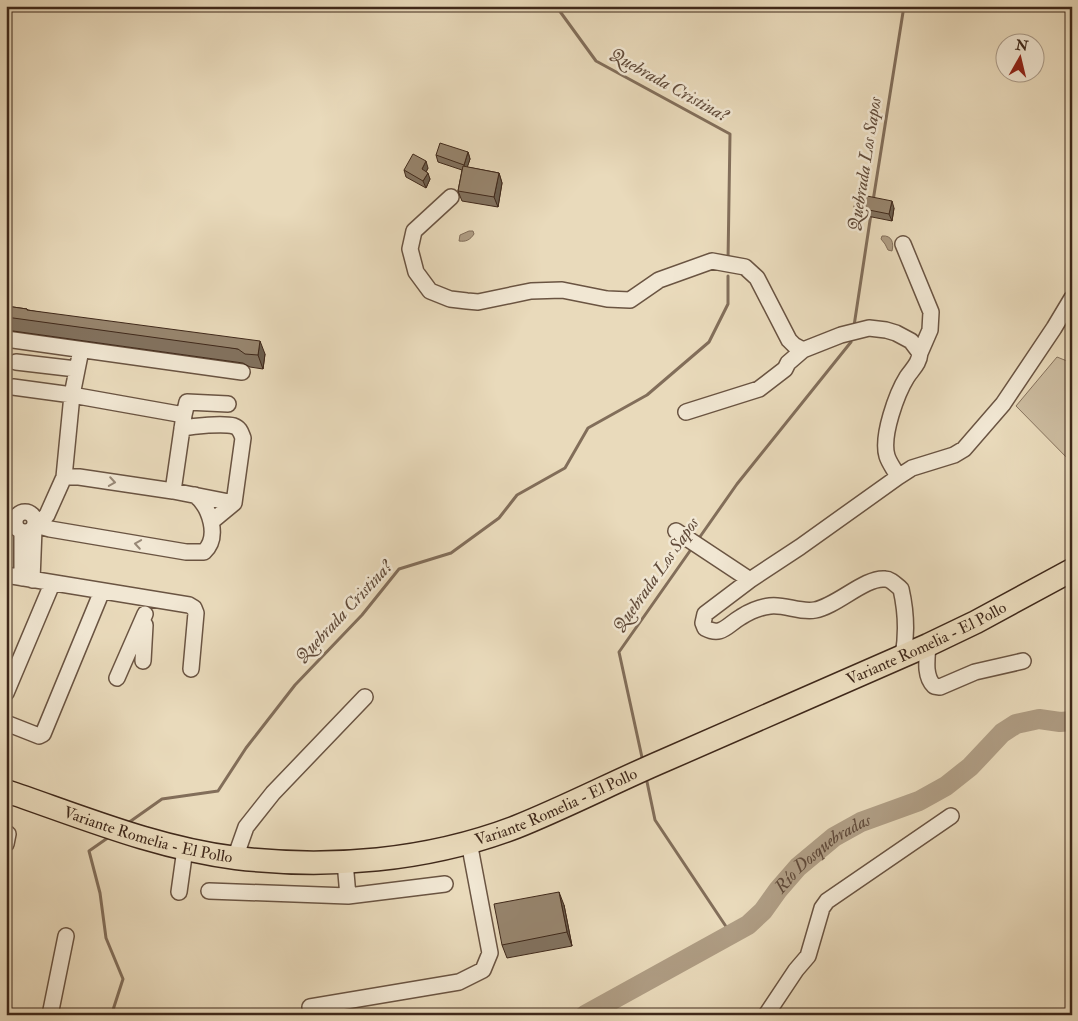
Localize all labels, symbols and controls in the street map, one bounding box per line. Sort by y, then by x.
north arrow [996,32,1046,82]
text: N [1013,36,1030,55]
water label: Quebrada Cristina? [606,43,734,128]
water label: Quebrada Los Sapos [843,94,887,233]
one-way arrow [108,477,116,487]
water label: Quebrada Los Sapos [608,512,705,637]
one-way arrow [134,539,143,549]
water label: Quebrada Cristina? [291,555,399,668]
street label: Variante Romelia - El Pollo [843,597,1010,690]
street label: Variante Romelia - El Pollo [473,764,641,850]
street label: Variante Romelia - El Pollo [61,802,234,867]
water label: Río Dosquebradas [768,808,874,899]

